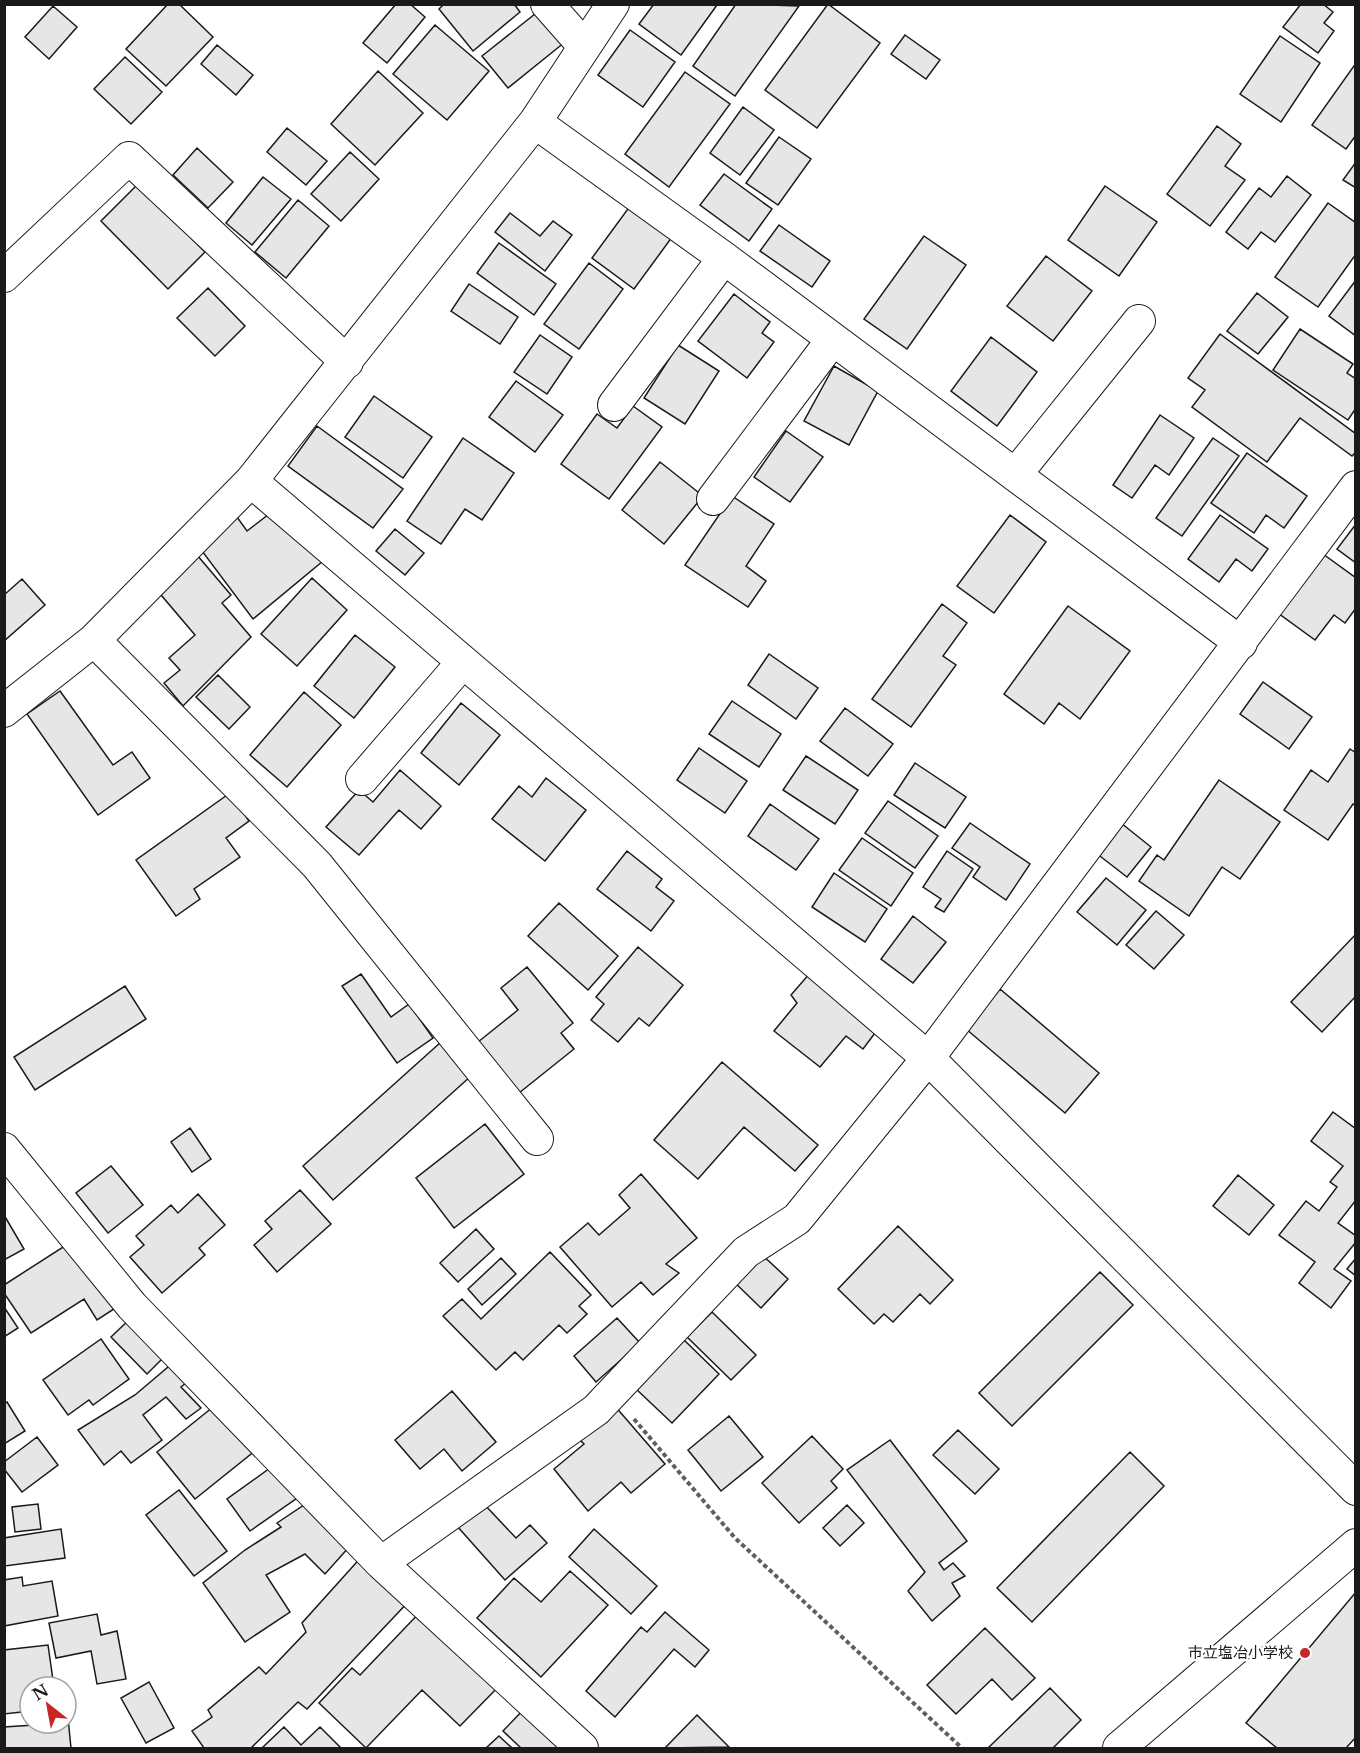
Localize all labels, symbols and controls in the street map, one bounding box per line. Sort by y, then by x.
place label: 市立塩冶小学校 [1188,1643,1293,1662]
marker: 市立塩冶小学校 [1298,1646,1312,1660]
north arrow [18,1675,78,1735]
text: N [29,1680,52,1705]

